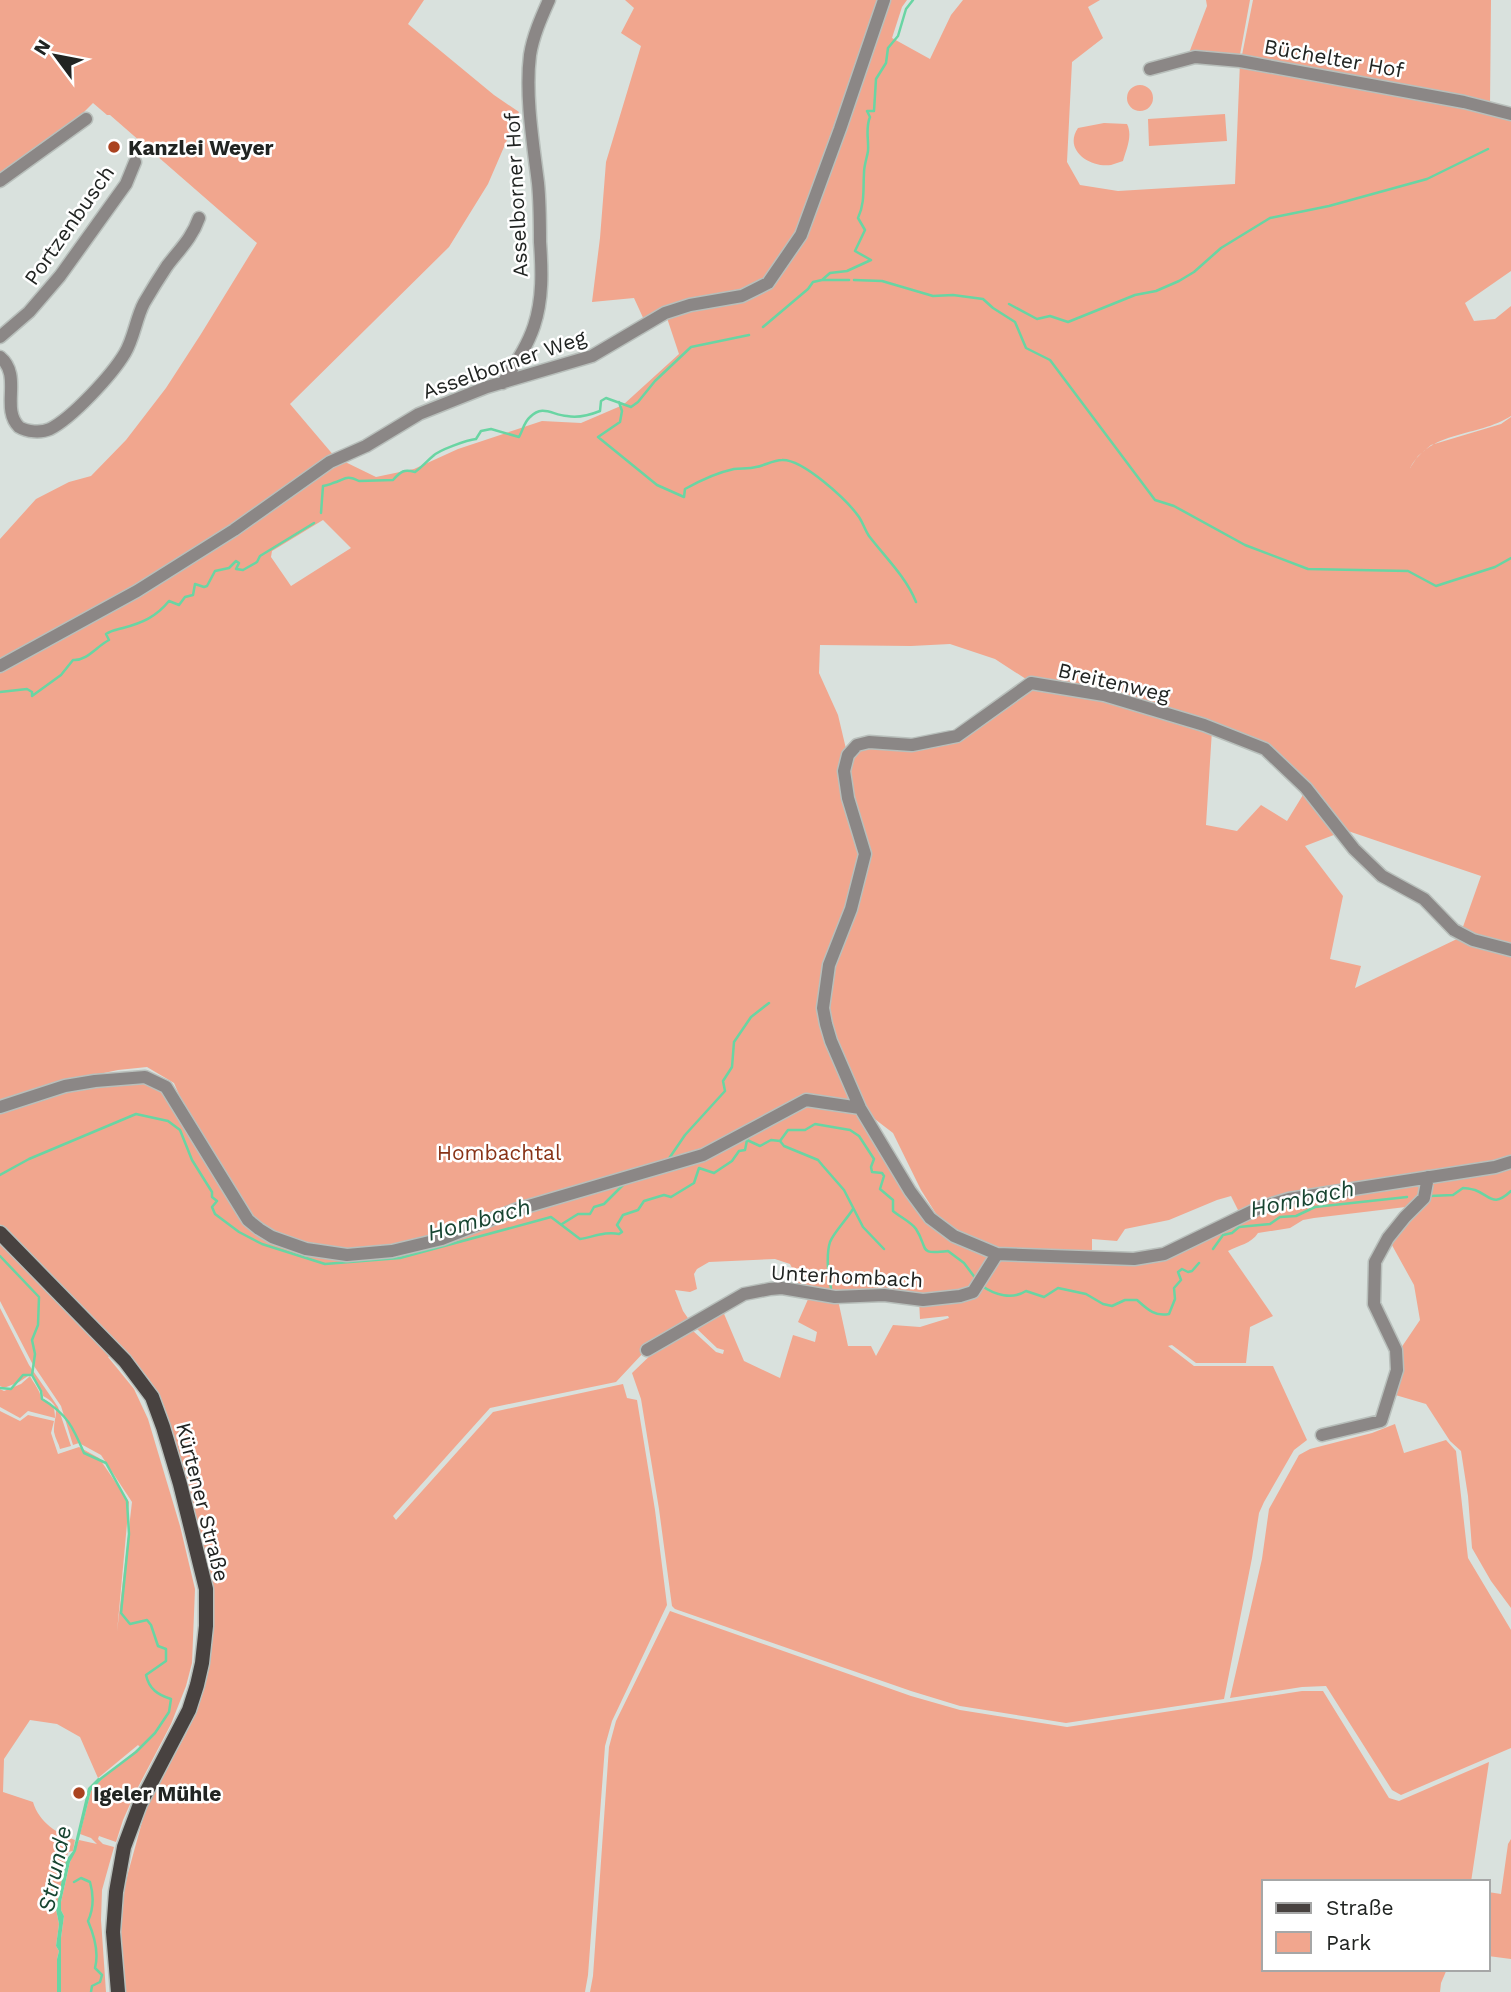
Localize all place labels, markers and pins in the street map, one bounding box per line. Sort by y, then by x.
place label: Kanzlei Weyer [128,135,274,160]
marker: Kanzlei Weyer [106,139,122,155]
place label: Igeler Mühle [93,1781,221,1806]
marker: Igeler Mühle [71,1785,87,1801]

